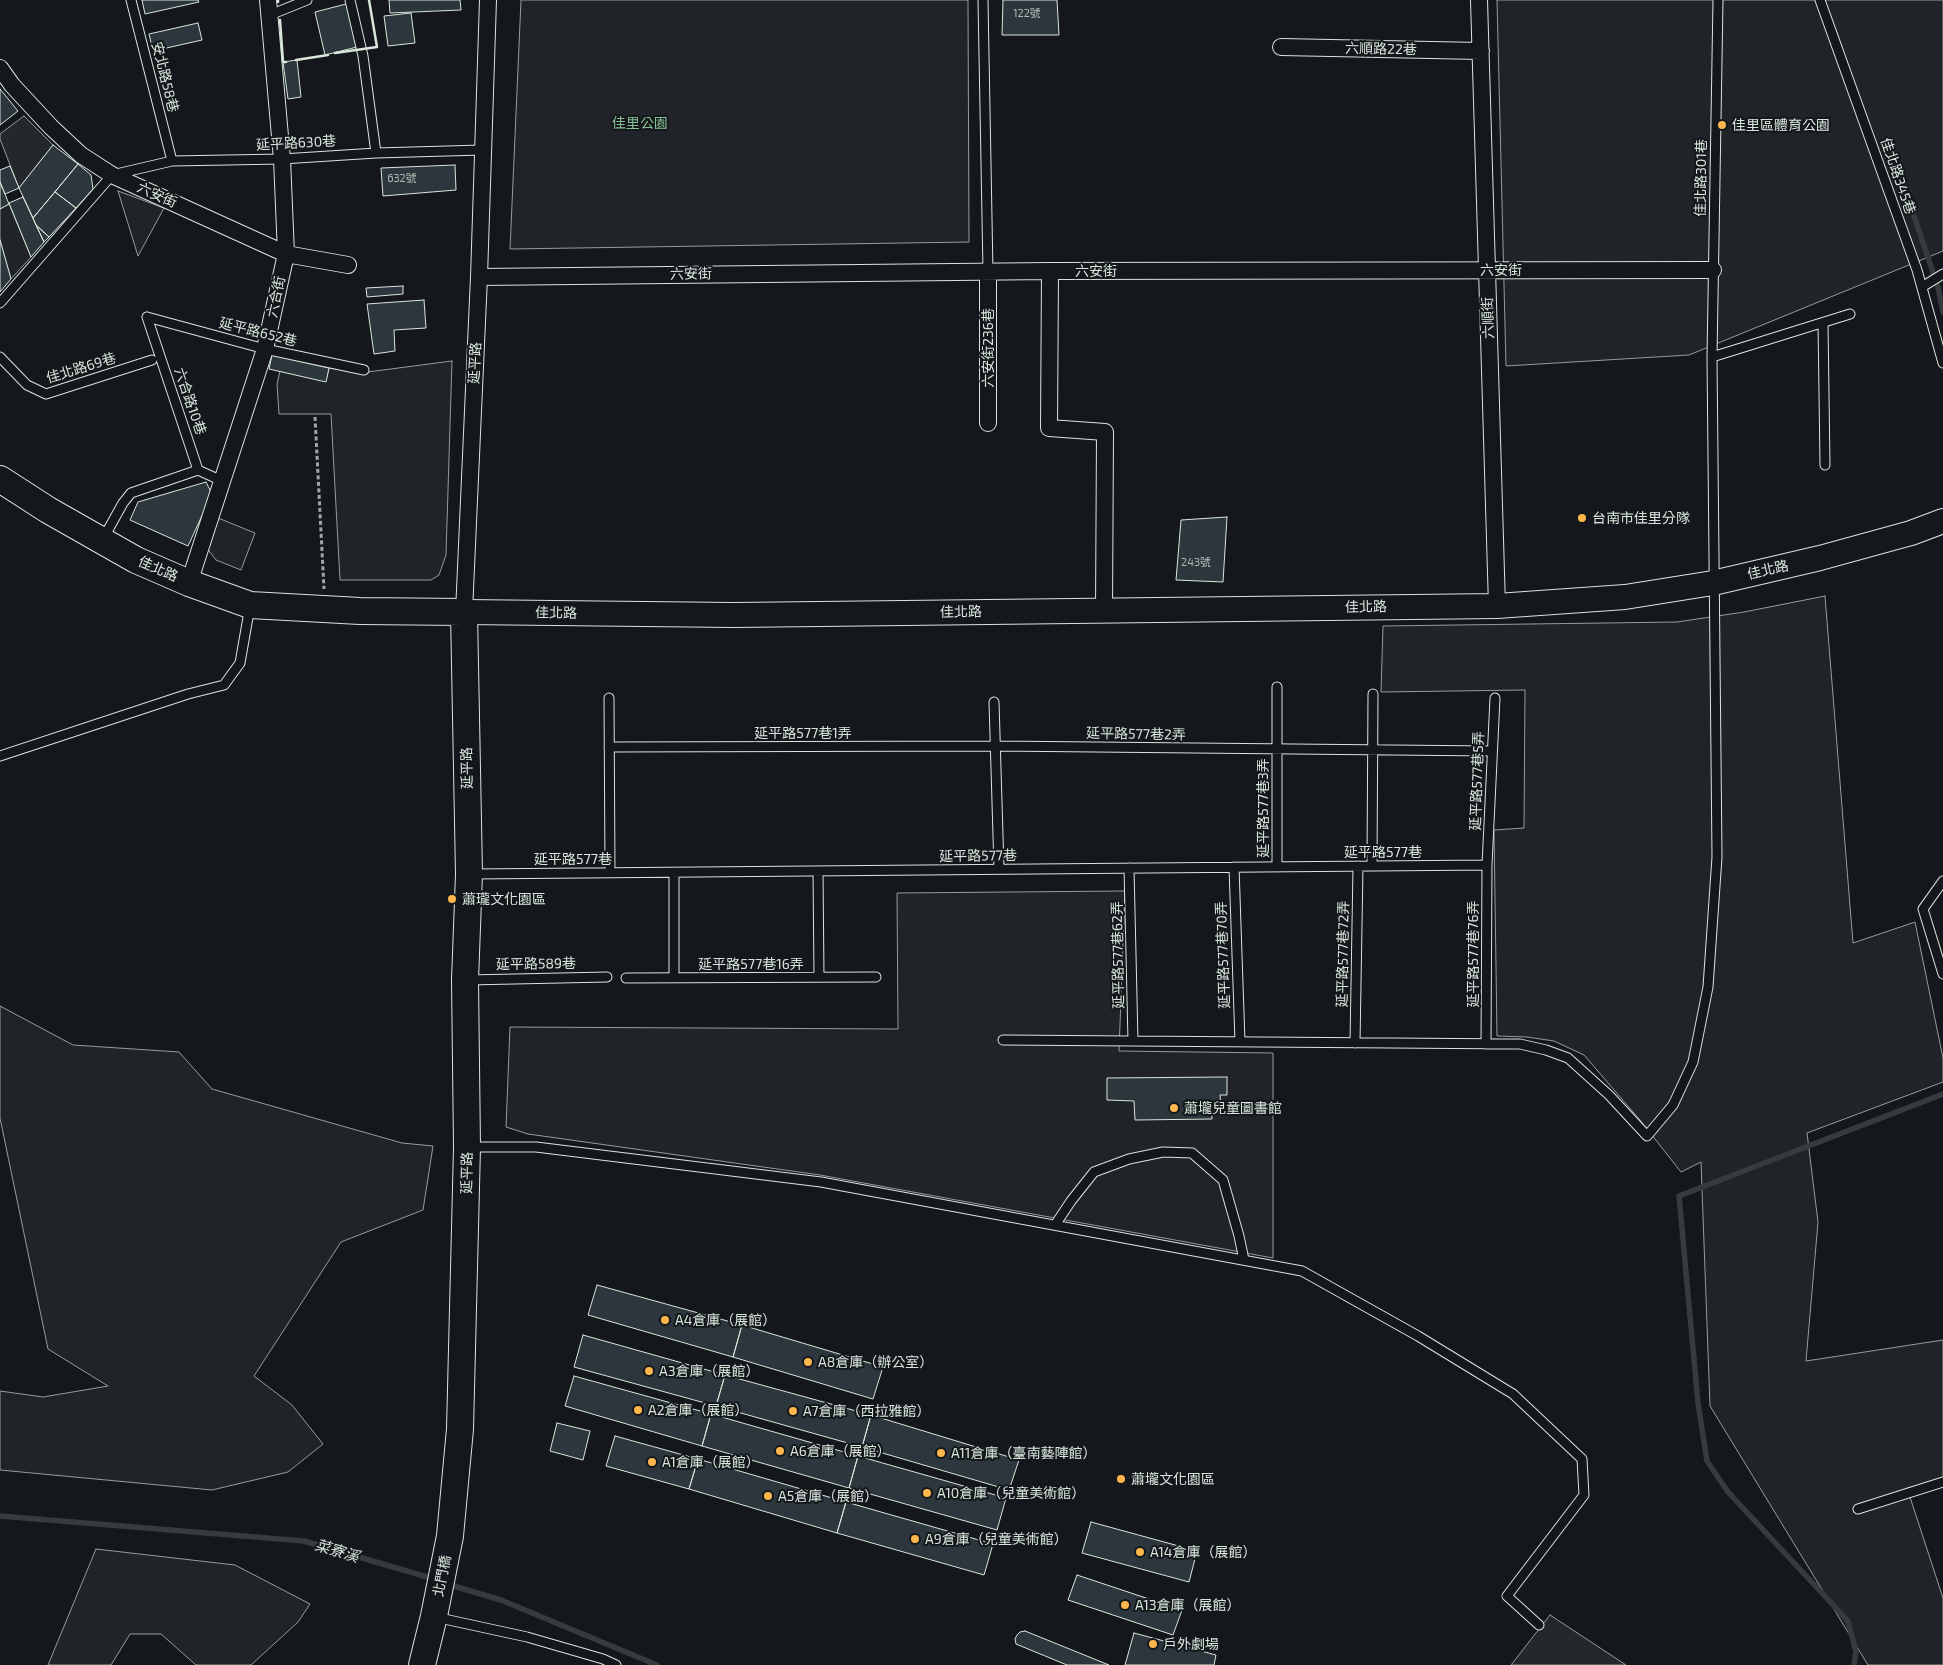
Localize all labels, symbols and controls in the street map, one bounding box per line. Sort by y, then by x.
house number: 122號 [1013,6,1041,20]
street label: 安北路58巷 [148,40,182,114]
street label: 六順路22巷 [1345,40,1417,58]
park label: 佳里公園 [612,115,668,131]
place label: 佳里區體育公園 [1732,117,1830,133]
marker: 佳里區體育公園 [1716,119,1728,131]
street label: 延平路630巷 [255,133,337,153]
street label: 佳北路345巷 [1877,135,1919,217]
street label: 佳北路301巷 [1692,139,1710,217]
house number: 632號 [387,171,417,185]
street label: 六安街 [134,179,180,211]
street label: 六安街 [1480,262,1522,278]
street label: 六安街 [1075,263,1117,279]
street label: 六安街 [670,265,712,283]
street label: 六合街 [263,275,289,319]
street label: 六順街 [1479,297,1497,339]
street label: 六安街236巷 [980,308,996,388]
street label: 延平路652巷 [217,314,299,350]
street label: 延平路 [466,342,484,384]
street label: 佳北路69巷 [44,349,118,387]
street label: 六合路10巷 [171,365,209,437]
place label: 台南市佳里分隊 [1592,510,1690,526]
marker: 台南市佳里分隊 [1576,512,1588,524]
street label: 佳北路 [135,553,181,585]
house number: 243號 [1181,555,1211,569]
street label: 佳北路 [1746,557,1790,583]
street label: 佳北路 [1345,598,1387,616]
street label: 佳北路 [940,603,982,621]
street label: 佳北路 [535,604,577,622]
street label: 延平路577巷1弄 [754,725,852,741]
street label: 延平路577巷2弄 [1086,725,1186,743]
street label: 延平路577巷5弄 [1467,731,1487,831]
street label: 延平路 [458,747,476,789]
street label: 延平路577巷3弄 [1255,758,1271,858]
street label: 延平路577巷 [1344,844,1422,860]
street label: 延平路577巷 [939,847,1017,865]
street label: 延平路577巷 [534,851,612,867]
place label: 蕭瓏文化園區 [462,891,546,907]
marker: 蕭瓏文化園區 [446,893,458,905]
street label: 延平路577巷72弄 [1334,900,1352,1008]
street label: 延平路577巷76弄 [1465,900,1481,1008]
street label: 延平路577巷62弄 [1109,901,1127,1009]
street label: 延平路577巷70弄 [1213,901,1233,1009]
street label: 延平路589巷 [496,955,576,973]
street label: 延平路577巷16弄 [698,956,804,972]
place label: 蕭壠兒童圖書館 [1184,1100,1282,1116]
marker: 蕭壠兒童圖書館 [1168,1102,1180,1114]
street label: 延平路 [458,1152,476,1194]
place label: A4倉庫（展館） [675,1312,776,1328]
marker: A4倉庫（展館） [659,1314,671,1326]
place label: A8倉庫（辦公室） [818,1354,933,1370]
marker: A8倉庫（辦公室） [802,1356,814,1368]
place label: A3倉庫（展館） [659,1363,759,1379]
marker: A3倉庫（展館） [643,1365,655,1377]
place label: A2倉庫（展館） [648,1402,749,1418]
place label: A7倉庫（西拉雅館） [803,1403,930,1419]
marker: A2倉庫（展館） [632,1404,644,1416]
marker: A7倉庫（西拉雅館） [787,1405,799,1417]
place label: A6倉庫（展館） [790,1443,891,1459]
marker: A6倉庫（展館） [774,1445,786,1457]
place label: A11倉庫（臺南藝陣館） [951,1445,1096,1461]
marker: A11倉庫（臺南藝陣館） [935,1447,947,1459]
place label: A1倉庫（展館） [662,1454,760,1470]
marker: A1倉庫（展館） [646,1456,658,1468]
place label: 蕭壠文化園區 [1131,1471,1215,1487]
marker: 蕭壠文化園區 [1115,1473,1127,1485]
place label: A10倉庫（兒童美術館） [937,1485,1085,1501]
marker: A10倉庫（兒童美術館） [921,1487,933,1499]
place label: A5倉庫（展館） [778,1488,878,1504]
marker: A5倉庫（展館） [762,1490,774,1502]
place label: A9倉庫（兒童美術館） [925,1531,1068,1547]
marker: A9倉庫（兒童美術館） [909,1533,921,1545]
water label: 菜寮溪 [313,1536,361,1566]
place label: A14倉庫（展館） [1150,1544,1256,1560]
marker: A14倉庫（展館） [1134,1546,1146,1558]
street label: 北門橋 [430,1554,454,1598]
place label: A13倉庫（展館） [1135,1597,1241,1613]
marker: A13倉庫（展館） [1119,1599,1131,1611]
place label: 戶外劇場 [1163,1636,1219,1652]
marker: 戶外劇場 [1147,1638,1159,1650]

